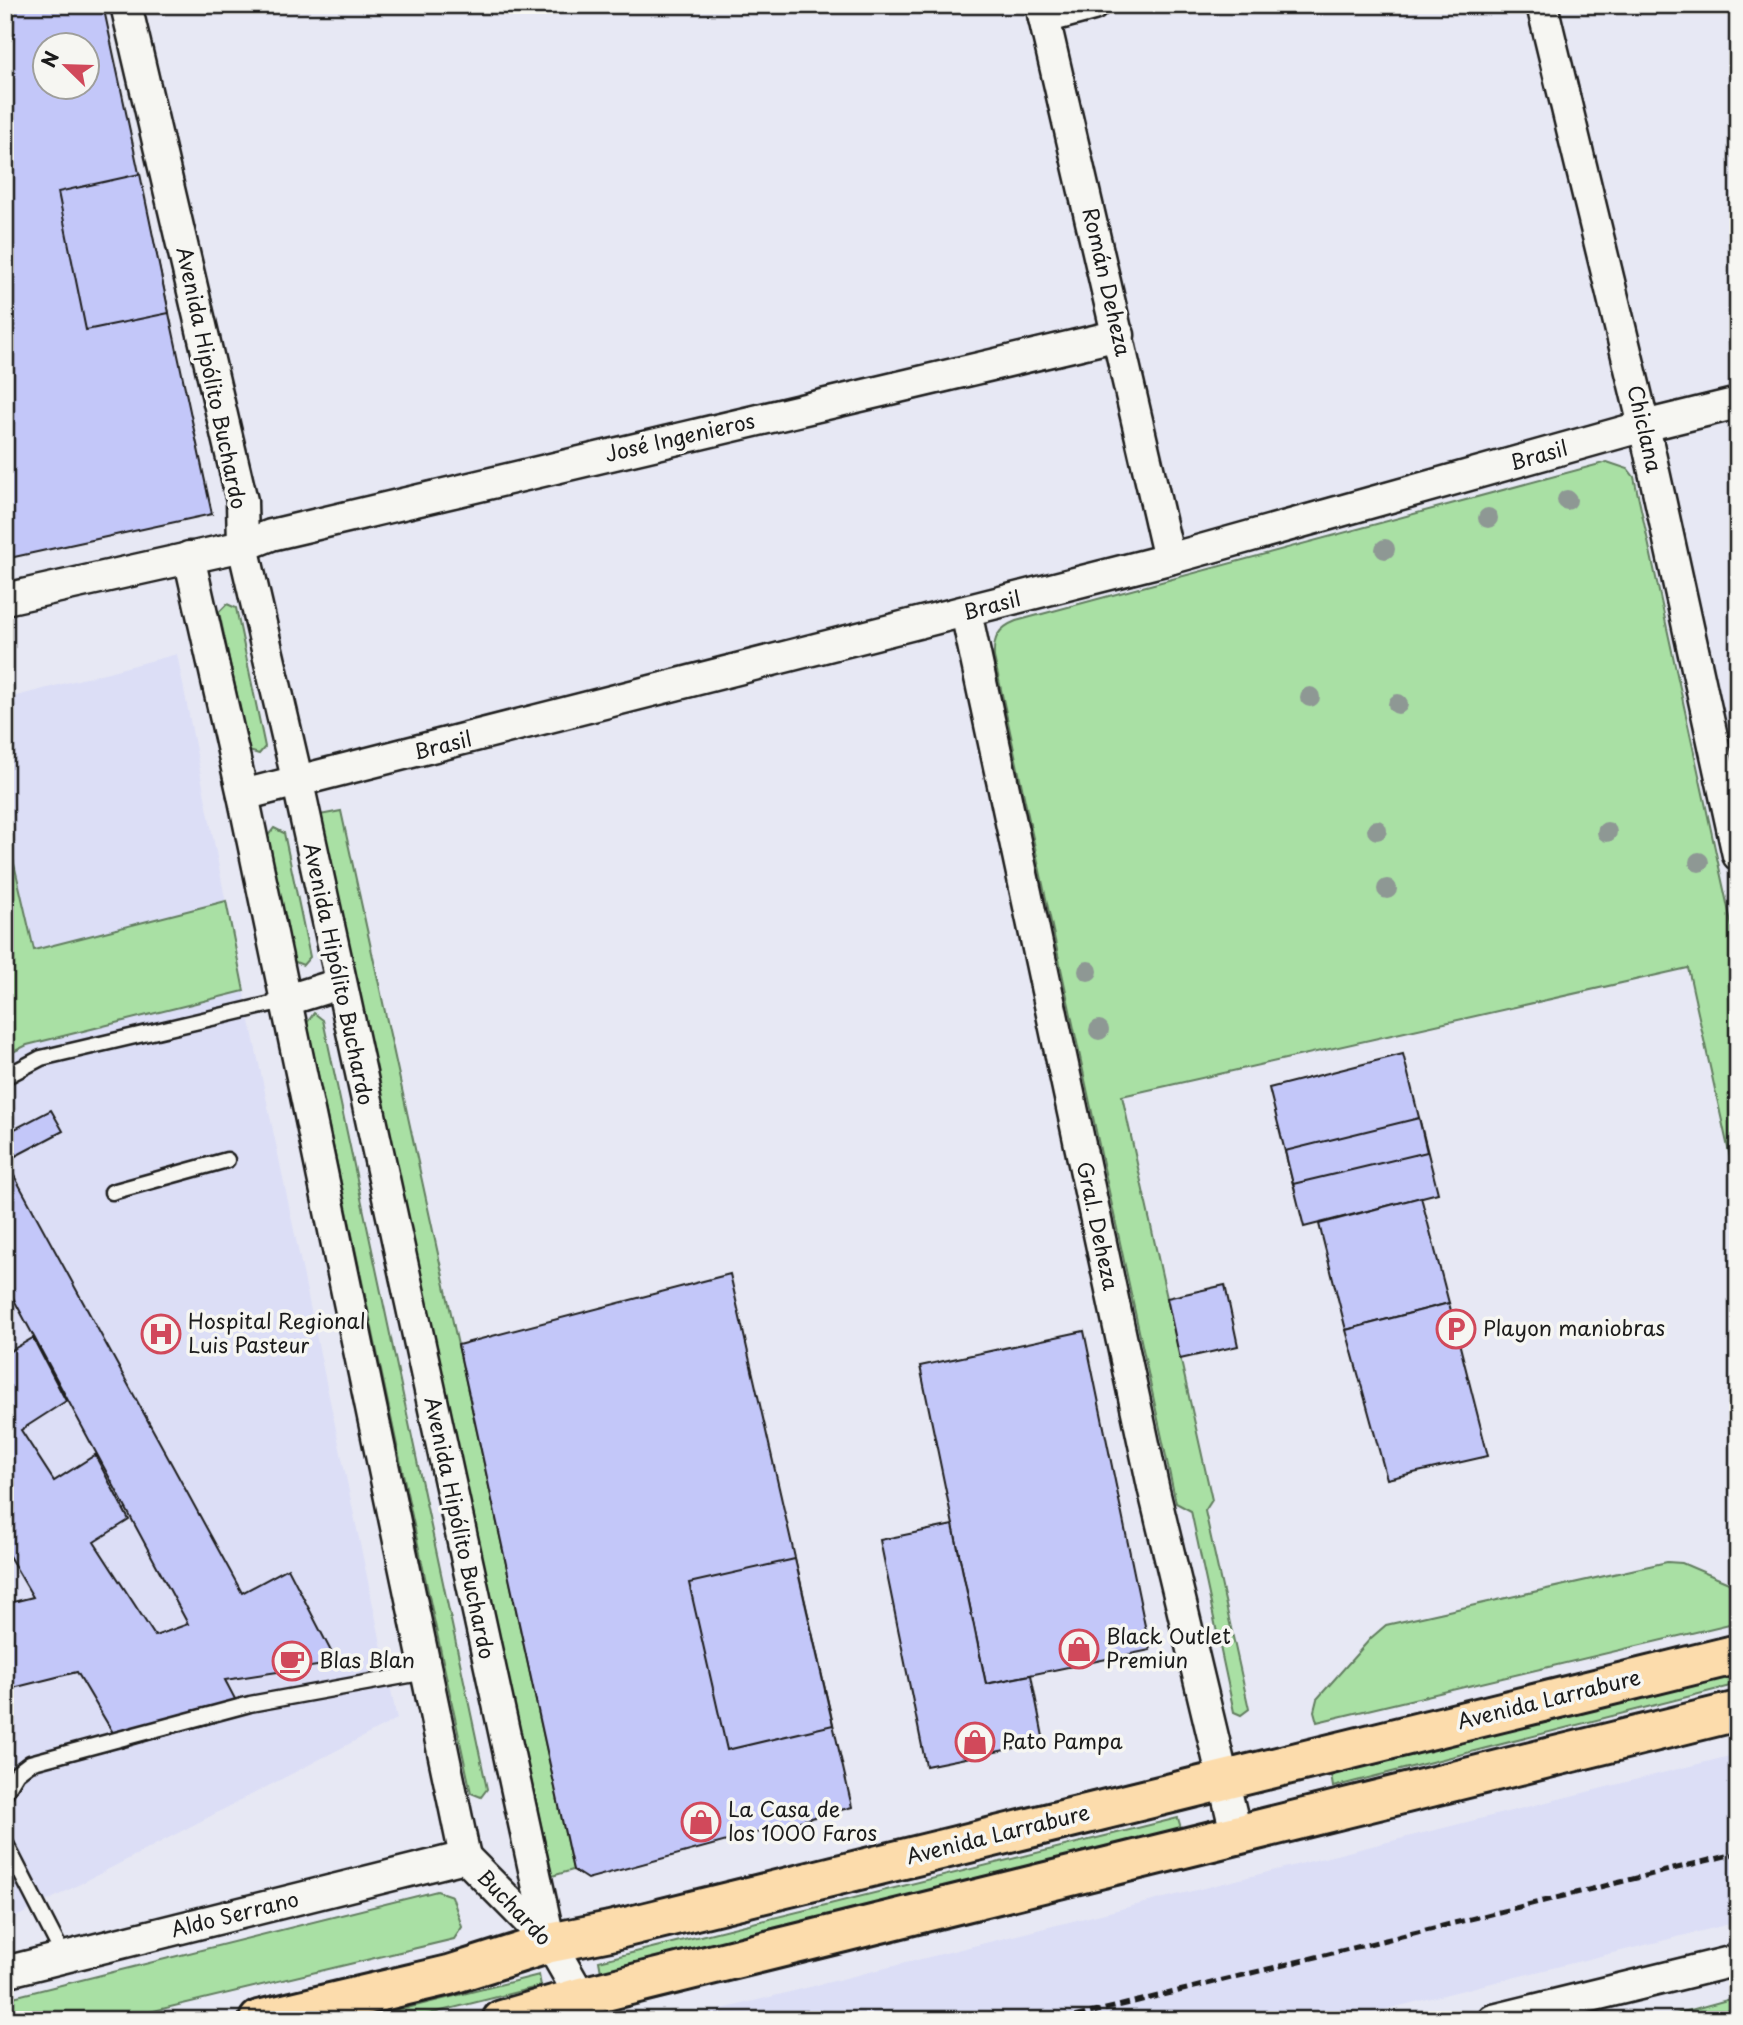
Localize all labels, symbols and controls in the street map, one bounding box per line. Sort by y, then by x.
north arrow [32,32,102,102]
text: N [34,47,65,71]
street label: Román Deheza [1075,204,1141,359]
street label: Avenida Hipólito Buchardo [169,243,256,512]
street label: Chiclana [1620,382,1672,476]
street label: José Ingenieros [601,403,758,469]
street label: Brasil [1506,431,1571,478]
street label: Brasil [959,581,1024,627]
street label: Brasil [410,721,475,767]
street label: Avenida Hipólito Buchardo [296,839,383,1108]
street label: Gral. Deheza [1070,1158,1128,1293]
place label: Hospital Regional Luis Pasteur [188,1304,365,1360]
parking icon: Playon maniobras [1435,1308,1477,1350]
place label: Playon maniobras [1483,1311,1665,1343]
hospital icon: Hospital Regional Luis Pasteur [140,1313,182,1355]
street label: Avenida Hipólito Buchardo [417,1393,504,1662]
place label: Black Outlet Premiun [1106,1619,1231,1675]
shop icon: Black Outlet Premiun [1058,1628,1100,1670]
cafe icon: Blas Blan [271,1640,313,1682]
place label: Blas Blan [319,1643,415,1675]
street label: Avenida Larrabure [1454,1660,1643,1736]
shop icon: Pato Pampa [954,1721,996,1763]
place label: Pato Pampa [1002,1724,1123,1756]
place label: La Casa de los 1000 Faros [728,1792,877,1848]
street label: Avenida Larrabure [903,1795,1092,1871]
shop icon: La Casa de los 1000 Faros [680,1801,722,1843]
street label: Buchardo [471,1861,560,1952]
street label: Aldo Serrano [167,1882,302,1944]

